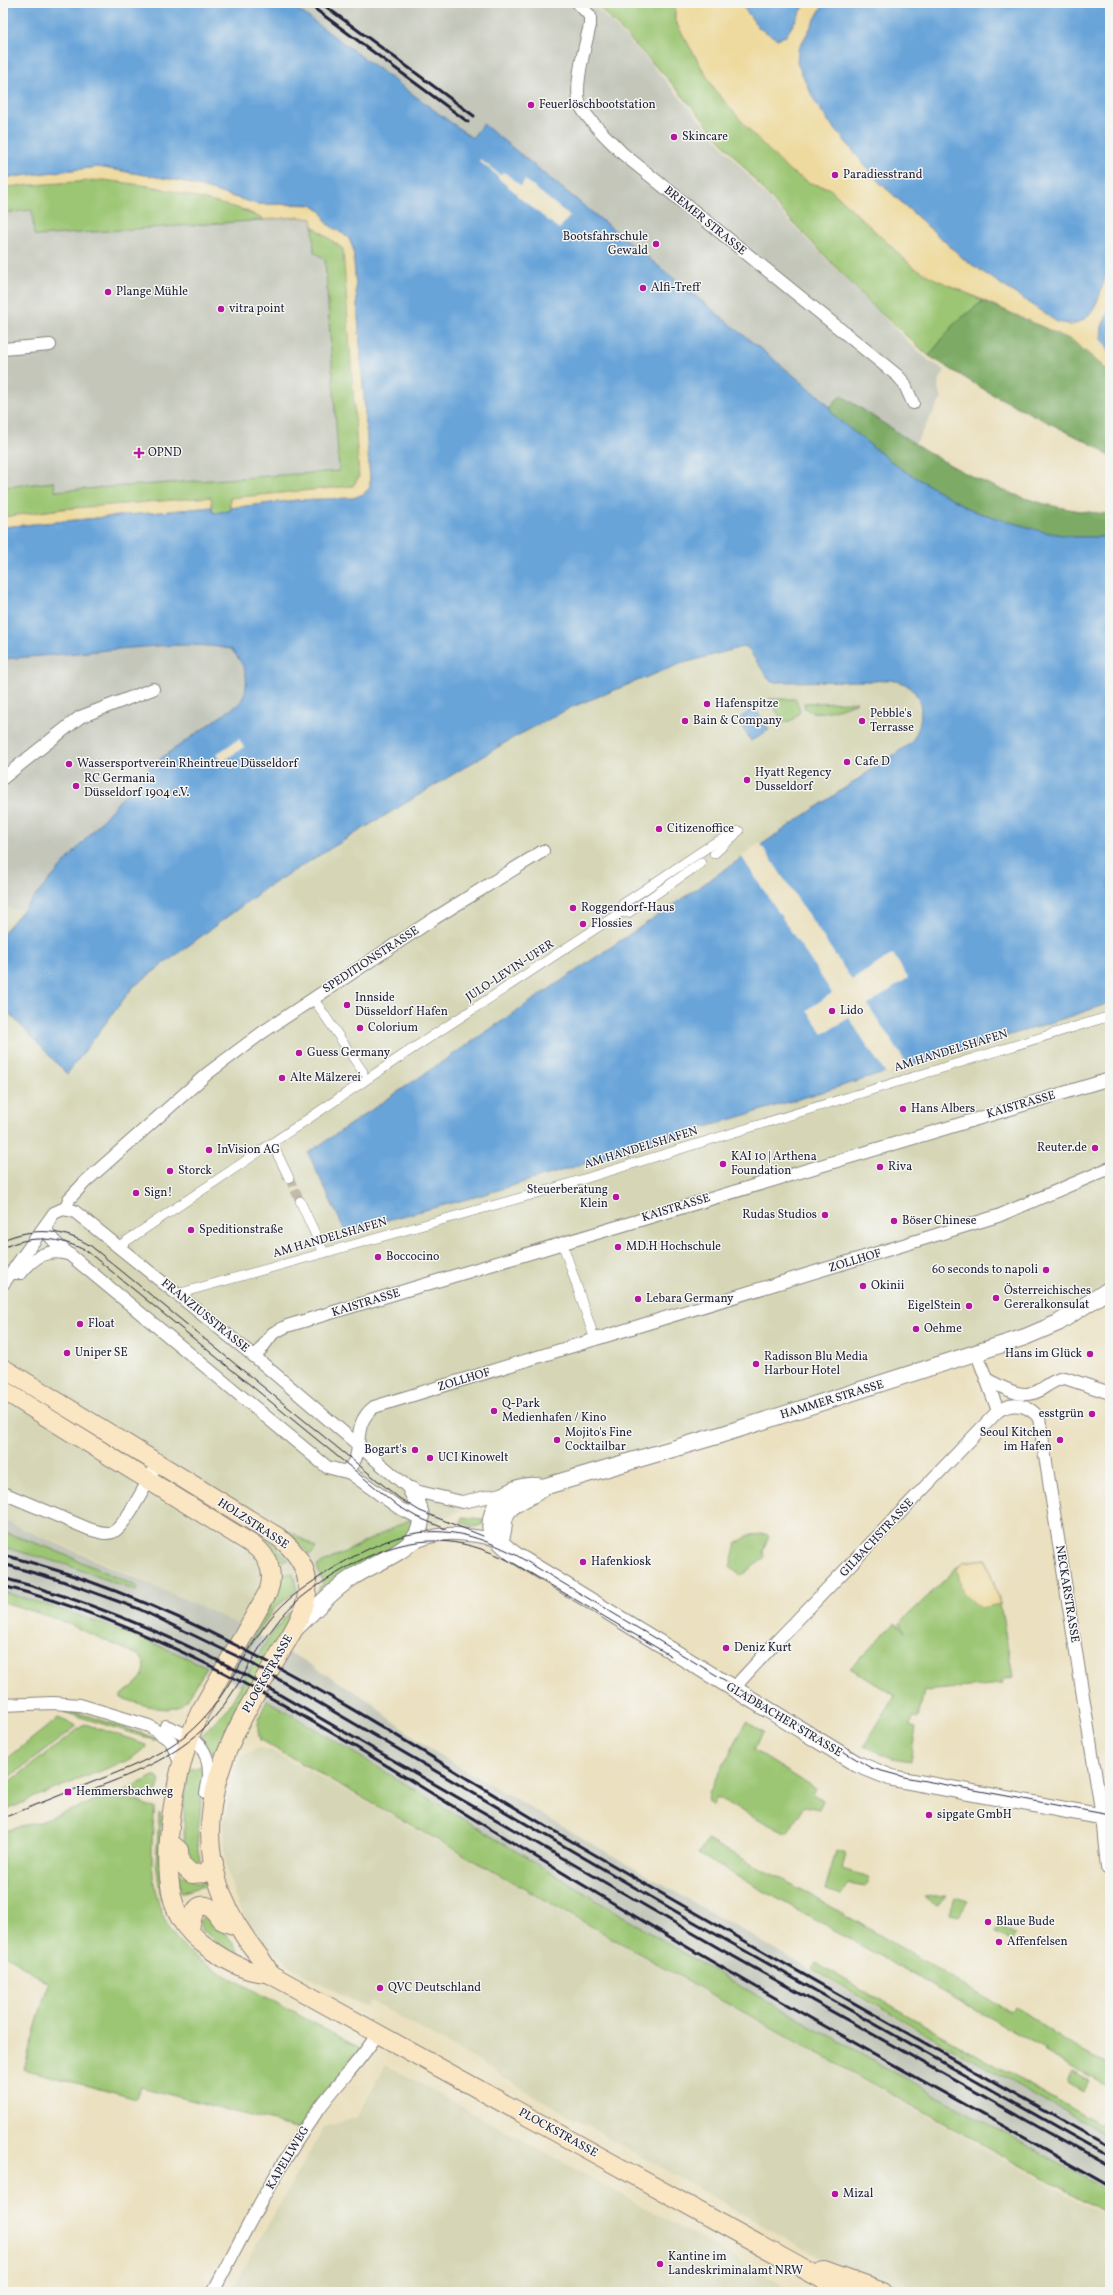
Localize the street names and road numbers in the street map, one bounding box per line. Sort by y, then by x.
street label: BREMER STRASSE [660,183,750,259]
street label: SPEDITIONSTRASSE [320,923,422,997]
street label: JULO-LEVIN-UFER [463,936,557,1006]
street label: AM HANDELSHAFEN [892,1026,1010,1076]
street label: KAISTRASSE [985,1088,1057,1122]
street label: AM HANDELSHAFEN [582,1123,700,1173]
street label: KAISTRASSE [640,1190,712,1226]
street label: AM HANDELSHAFEN [271,1214,389,1262]
street label: ZOLLHOF [827,1245,884,1277]
street label: FRANZIUSSTRASSE [158,1276,252,1356]
street label: KAISTRASSE [330,1285,402,1321]
street label: ZOLLHOF [436,1364,493,1396]
street label: HAMMER STRASSE [778,1377,886,1423]
street label: HOLZSTRASSE [214,1495,292,1553]
street label: GILBACHSTRASSE [836,1495,918,1581]
street label: NECKARSTRASSE [1051,1544,1083,1644]
street label: PLOCKSTRASSE [239,1632,297,1716]
street label: GLADBACHER STRASSE [723,1679,845,1761]
street label: PLOCKSTRASSE [515,2105,601,2161]
street label: KAPELLWEG [263,2123,313,2193]

